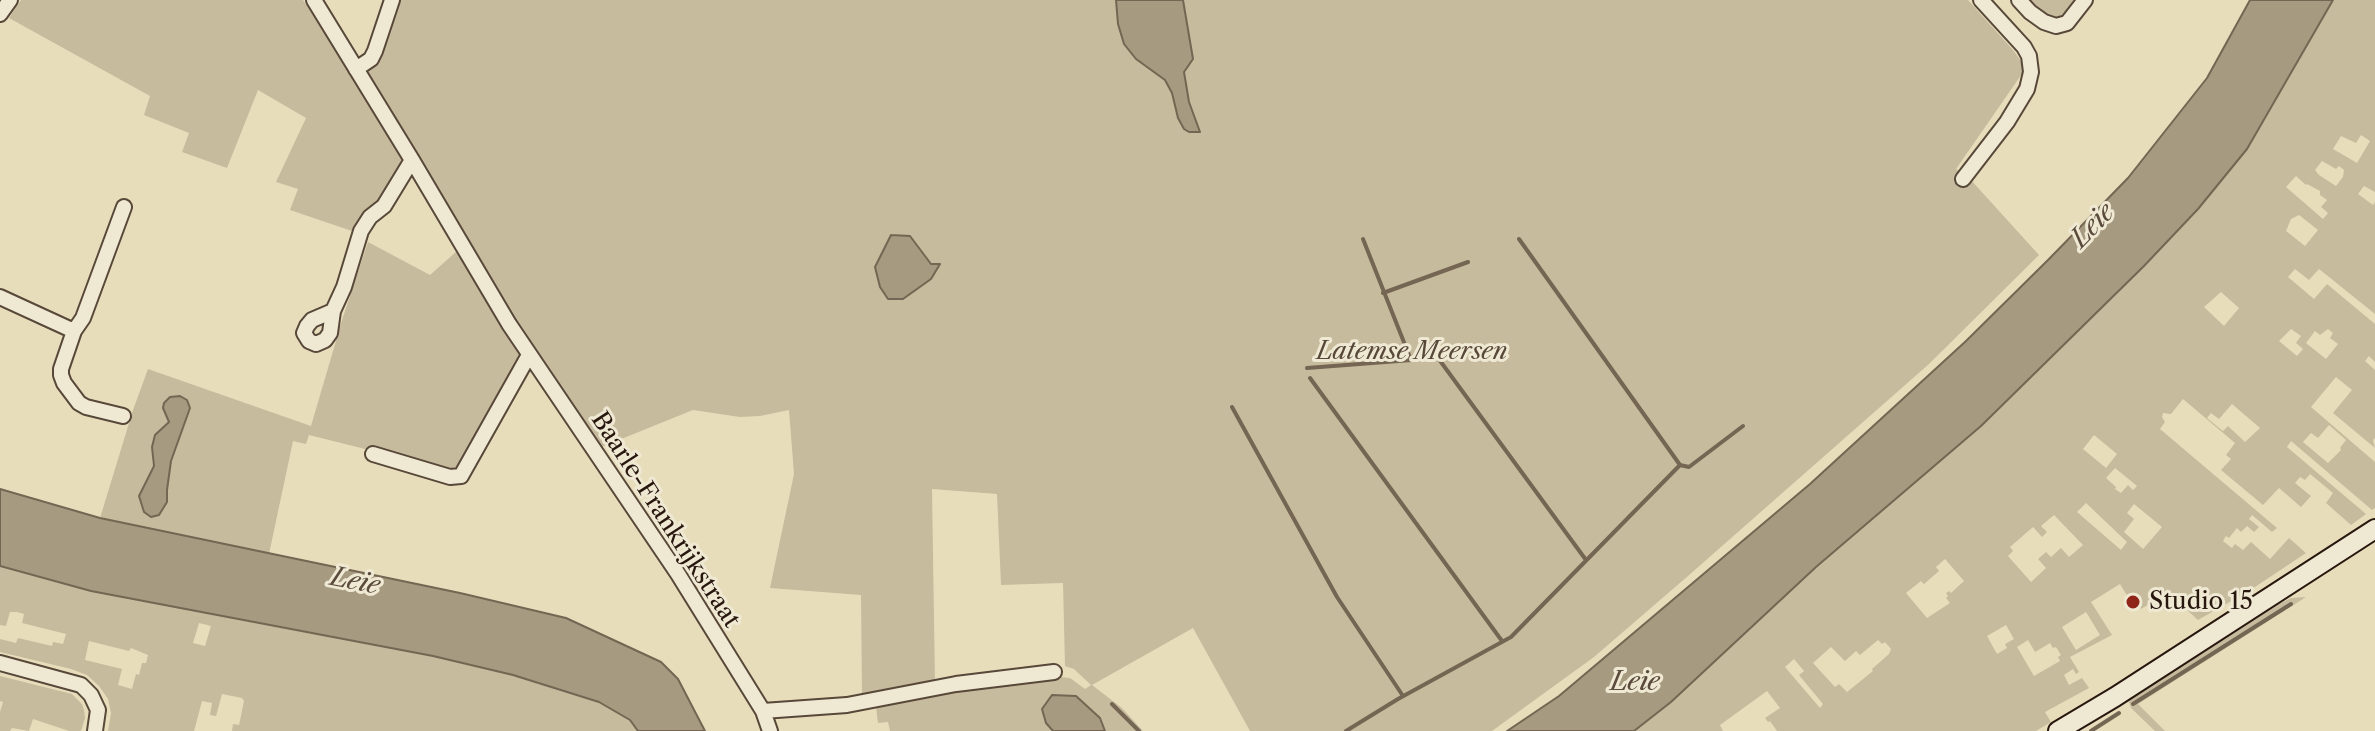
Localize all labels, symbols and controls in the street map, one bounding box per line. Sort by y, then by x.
water label: Leie [2065,197,2121,255]
park label: Latemse Meersen [1316,338,1508,366]
street label: Baarle-Frankrijkstraat [584,407,746,633]
water label: Leie [328,562,382,602]
place label: Studio 15 [2149,588,2253,616]
marker: Studio 15 [2124,593,2142,611]
water label: Leie [1610,666,1660,698]

